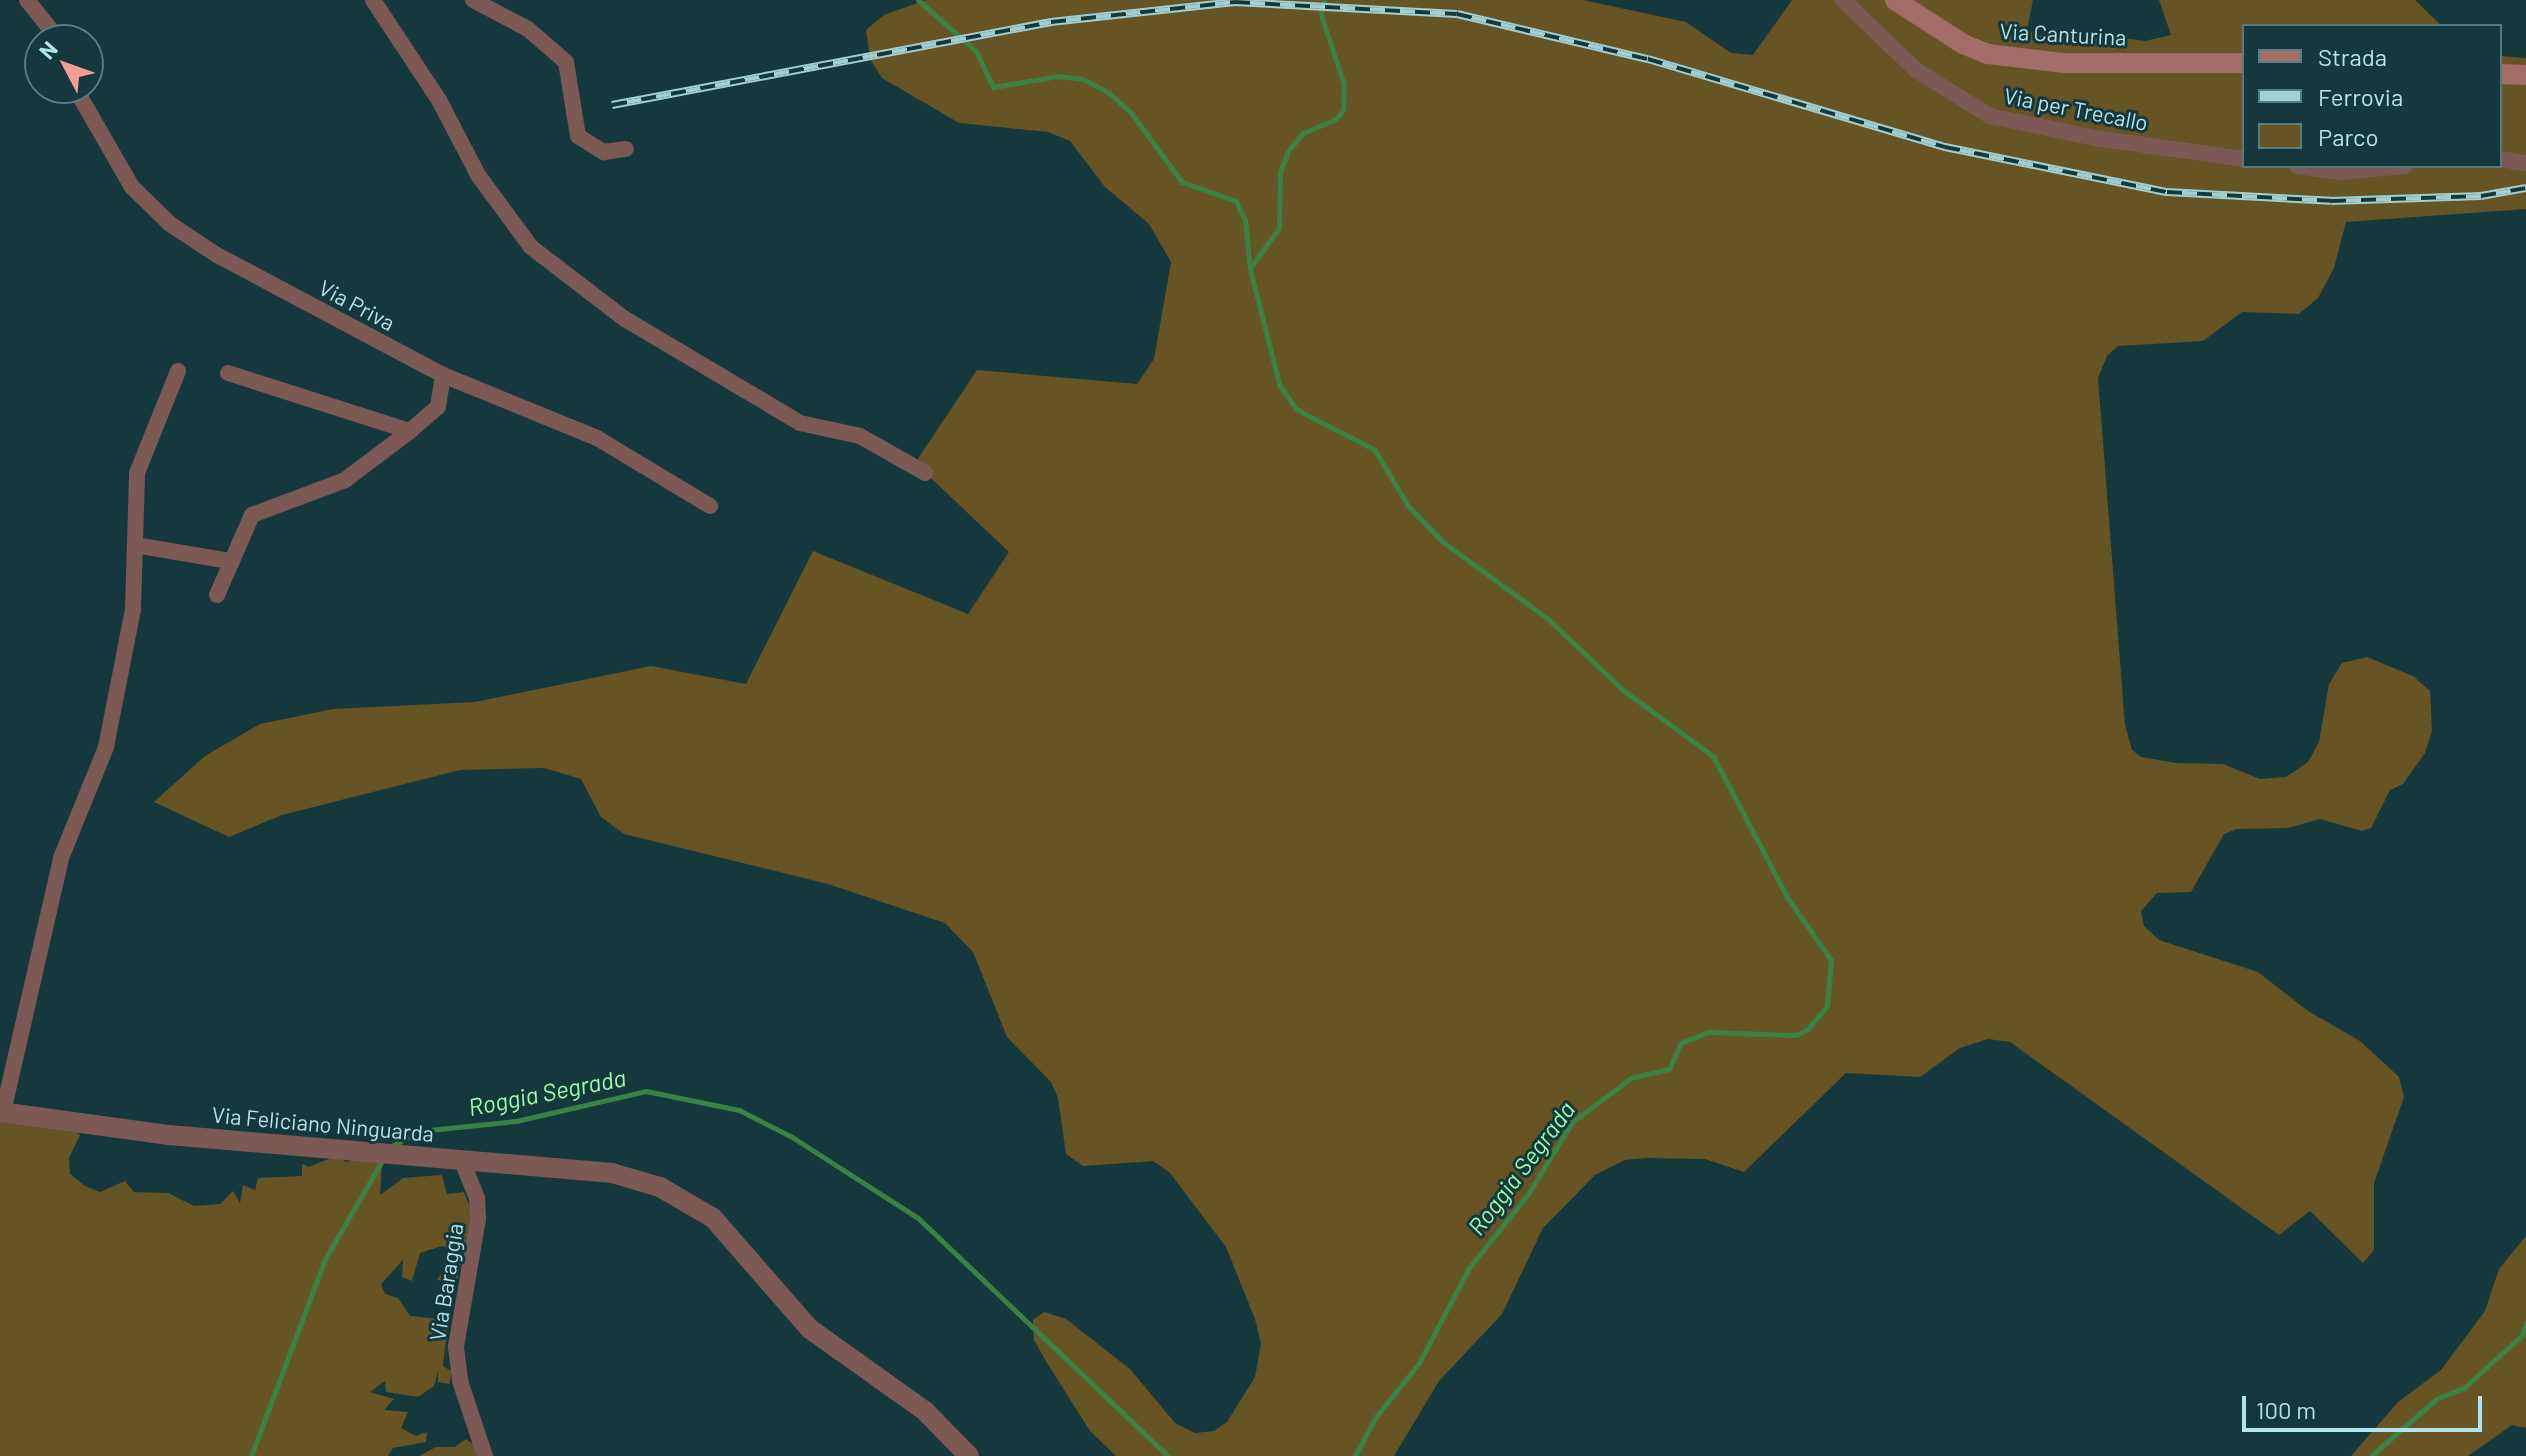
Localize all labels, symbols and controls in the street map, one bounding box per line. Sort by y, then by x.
street label: Via Canturina [1999,17,2127,51]
north arrow [24,24,104,104]
legend [2242,24,2502,168]
text: N [33,36,62,64]
text: Strada [2318,42,2387,71]
street label: Via per Trecallo [2002,82,2150,136]
text: Ferrovia [2318,82,2403,111]
text: Parco [2318,122,2379,151]
street label: Via Priva [314,274,400,336]
water label: Roggia Segrada [466,1063,628,1121]
water label: Roggia Segrada [1461,1096,1581,1240]
street label: Via Feliciano Ninguarda [211,1101,435,1147]
street label: Via Baraggia [424,1221,468,1343]
scale bar [2246,1380,2486,1430]
text: 100 m [2256,1395,2316,1424]

